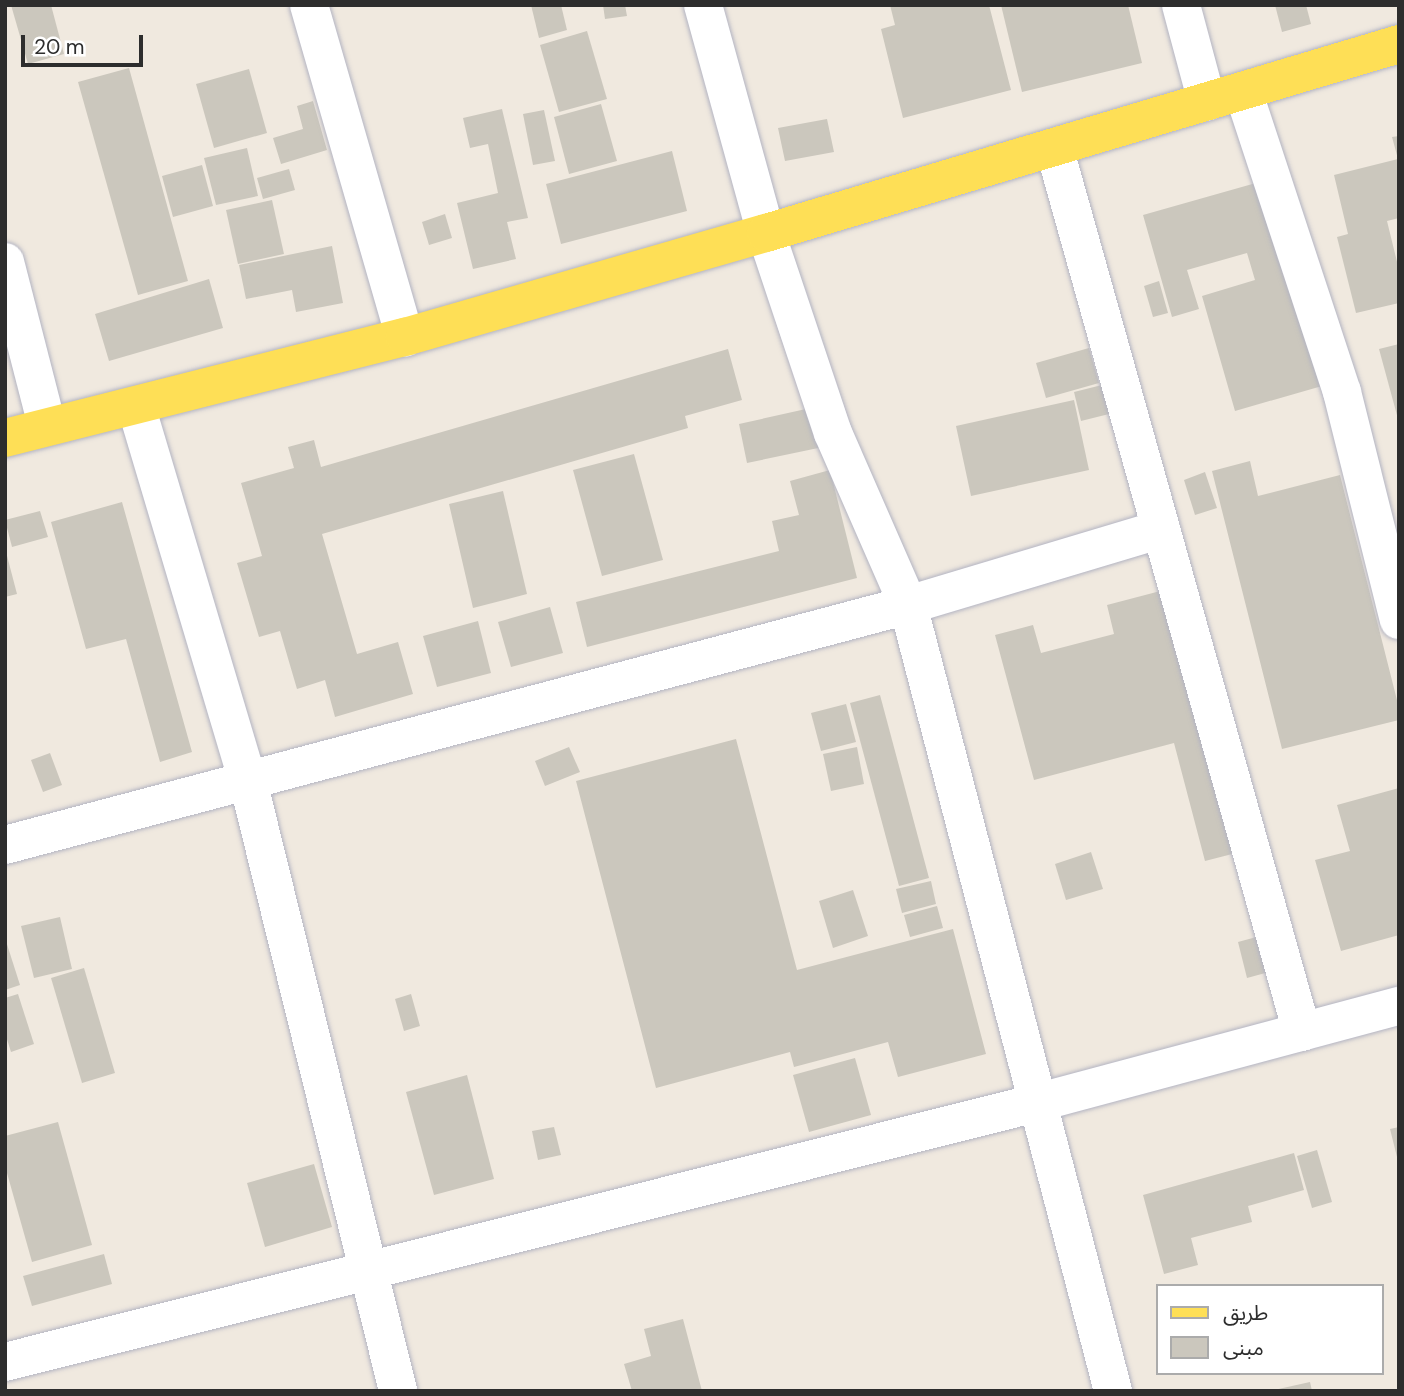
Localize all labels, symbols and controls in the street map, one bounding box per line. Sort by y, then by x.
scale bar [24,21,147,65]
text: 20 m [34,33,85,61]
legend [1156,1284,1383,1375]
text: طريق [1223,1299,1268,1327]
text: مبنى [1223,1334,1264,1362]

